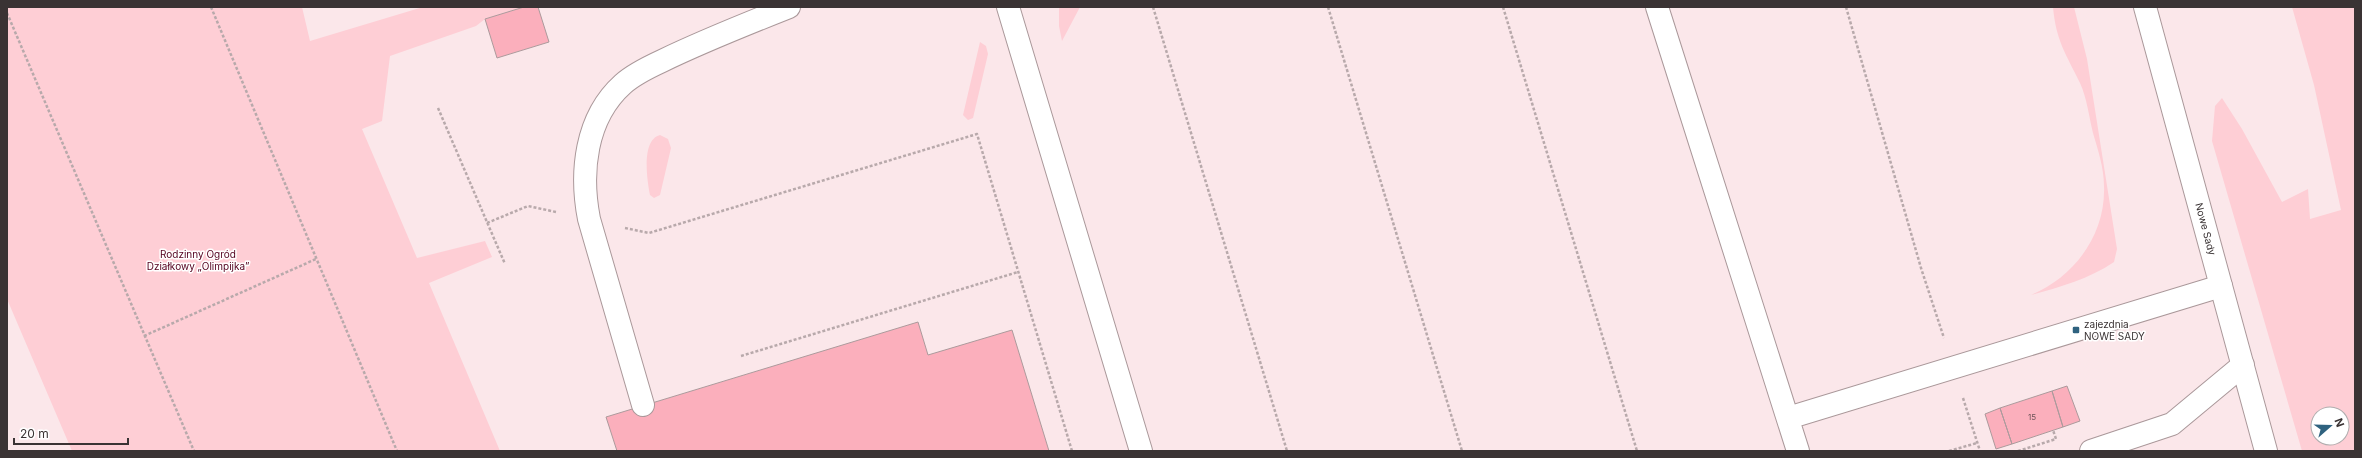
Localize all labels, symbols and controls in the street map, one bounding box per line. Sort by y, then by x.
street label: Nowe Sady [2193,201,2219,257]
park label: Rodzinny Ogród Działkowy „Olimpijka” [147,248,249,272]
place label: zajezdnia NOWE SADY [2084,318,2145,342]
marker: zajezdnia NOWE SADY [2071,325,2081,335]
north arrow [2310,406,2350,446]
house number: 15 [2028,412,2036,422]
text: N [2331,416,2347,429]
scale bar [14,420,128,446]
text: 20 m [20,426,49,441]

